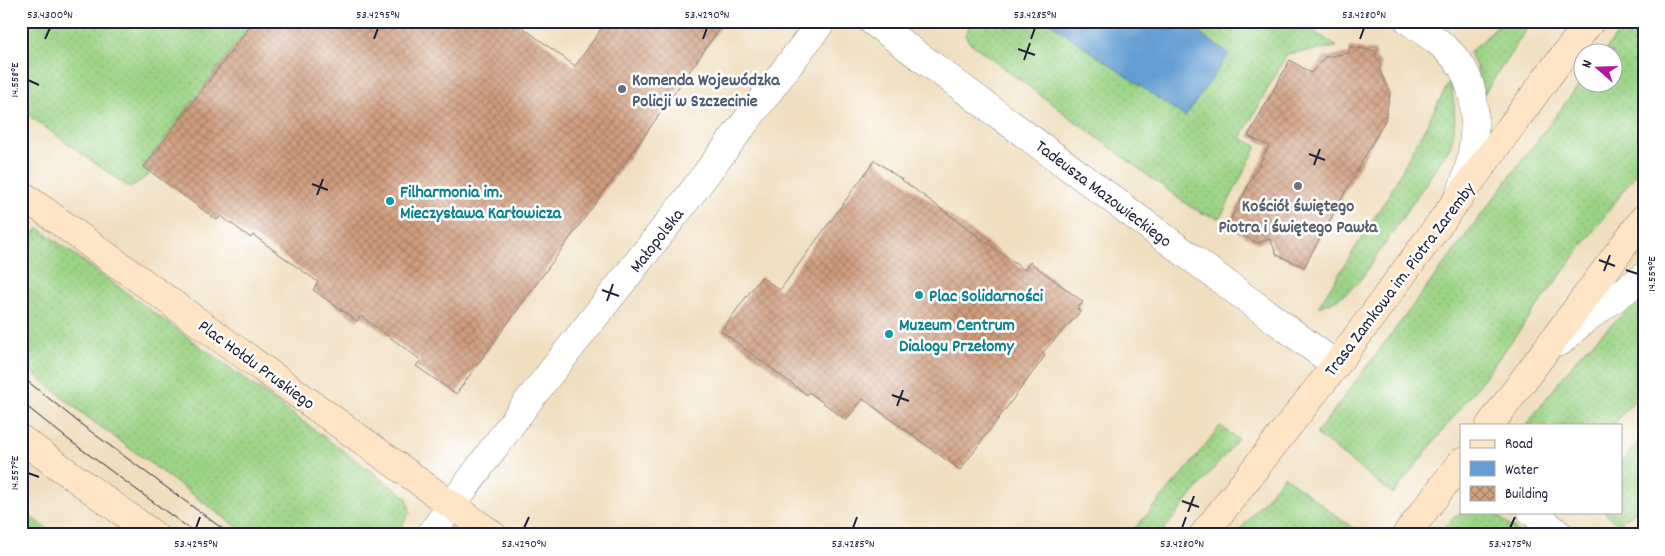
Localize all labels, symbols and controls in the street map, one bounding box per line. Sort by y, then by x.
text: 53.4300°N [27,7,73,24]
text: 53.4295°N [356,7,400,24]
text: 53.4290°N [685,7,730,24]
text: 53.4285°N [1013,7,1057,24]
text: 53.4280°N [1342,7,1386,24]
north arrow [1572,42,1622,92]
text: N [1577,57,1598,71]
text: 14.558°E [7,62,24,97]
place label: Komenda Wojewódzka Policji w Szczecinie [632,69,780,115]
marker: Komenda Wojewódzka Policji w Szczecinie [616,83,628,95]
street label: Tadeusza Mazowieckiego [1029,135,1176,255]
street label: Trasa Zamkowa im. Piotra Zaremby [1320,178,1483,383]
marker: Kościół świętego Piotra i świętego Pawła [1292,180,1304,192]
place label: Filharmonia im. Mieczysława Karłowicza [400,181,562,227]
marker: Filharmonia im. Mieczysława Karłowicza [384,195,396,207]
place label: Kościół świętego Piotra i świętego Pawła [1218,195,1378,241]
street label: Małopolska [625,204,691,279]
text: 14.559°E [1644,256,1661,292]
place label: Plac Solidarności [929,285,1044,310]
marker: Plac Solidarności [913,289,925,301]
place label: Muzeum Centrum Dialogu Przełomy [899,314,1015,360]
street label: Plac Hołdu Pruskiego [192,315,319,417]
marker: Muzeum Centrum Dialogu Przełomy [883,328,895,340]
legend [1460,424,1622,514]
text: Road [1505,434,1533,456]
text: 14.557°E [7,455,24,490]
text: Water [1505,460,1539,482]
text: Building [1505,484,1548,506]
text: 53.4295°N [174,536,218,553]
text: 53.4290°N [502,536,547,553]
text: 53.4285°N [831,536,875,553]
text: 53.4280°N [1160,536,1204,553]
text: 53.4275°N [1488,536,1532,553]

